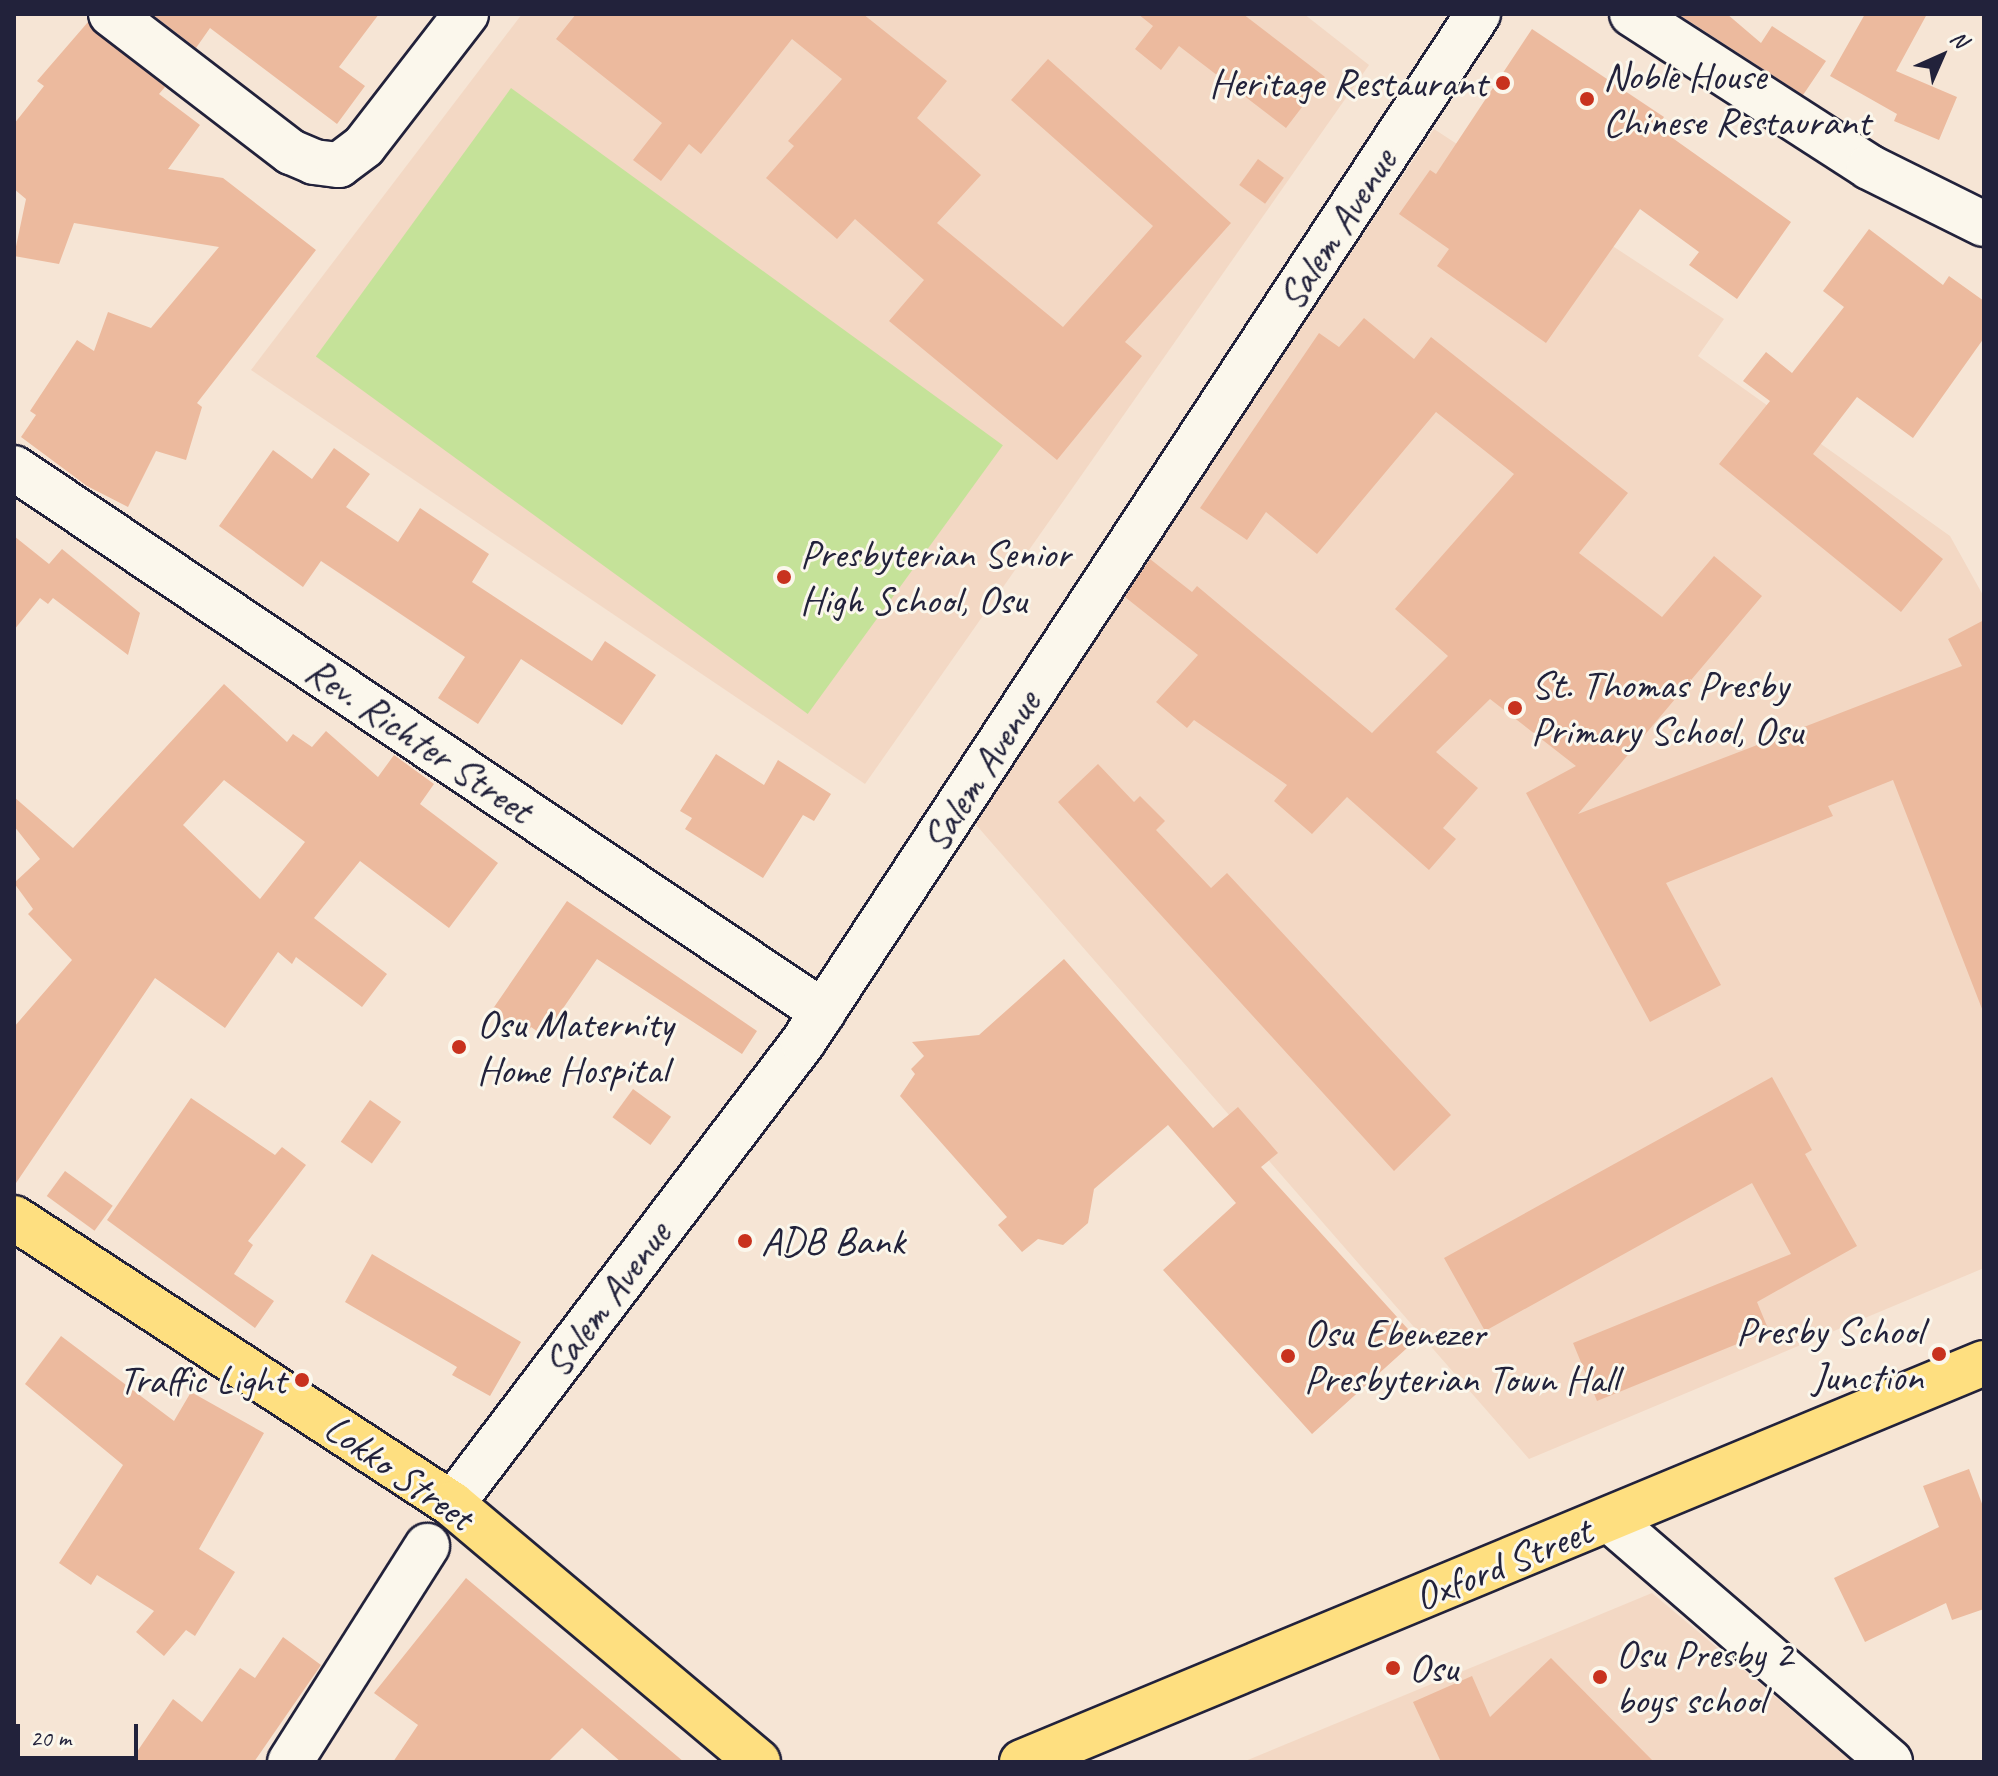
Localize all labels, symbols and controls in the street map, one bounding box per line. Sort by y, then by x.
north arrow [1902,16,1982,96]
text: N [1944,24,1974,54]
place label: Noble House Chinese Restaurant [1603,52,1870,146]
place label: Heritage Restaurant [1208,59,1487,107]
marker: Heritage Restaurant [1494,74,1512,92]
marker: Noble House Chinese Restaurant [1578,90,1596,108]
street label: Salem Avenue [1267,139,1407,319]
place label: Presbyterian Senior High School, Osu [800,530,1070,624]
marker: Presbyterian Senior High School, Osu [775,568,793,586]
street label: Rev. Richter Street [296,646,542,834]
place label: St. Thomas Presby Primary School, Osu [1531,661,1802,755]
street label: Salem Avenue [911,681,1051,861]
marker: St. Thomas Presby Primary School, Osu [1506,699,1524,717]
place label: Osu Maternity Home Hospital [477,1000,675,1094]
marker: Osu Maternity Home Hospital [448,1036,470,1058]
street label: Salem Avenue [533,1212,681,1386]
place label: ADB Bank [761,1217,905,1265]
marker: ADB Bank [736,1232,754,1250]
place label: Presby School Junction [1737,1307,1923,1401]
place label: Osu Ebenezer Presbyterian Town Hall [1304,1309,1618,1403]
marker: Presby School Junction [1930,1345,1948,1363]
marker: Osu Ebenezer Presbyterian Town Hall [1279,1347,1297,1365]
place label: Traffic Light [119,1356,286,1404]
marker: Traffic Light [293,1371,311,1389]
street label: Lokko Street [315,1403,483,1541]
street label: Oxford Street [1407,1507,1599,1621]
place label: Osu Presby 2 boys school [1616,1630,1793,1724]
place label: Osu [1409,1644,1458,1692]
marker: Osu [1384,1659,1402,1677]
marker: Osu Presby 2 boys school [1591,1668,1609,1686]
scale bar [20,1708,142,1758]
text: 20 m [30,1723,71,1753]

